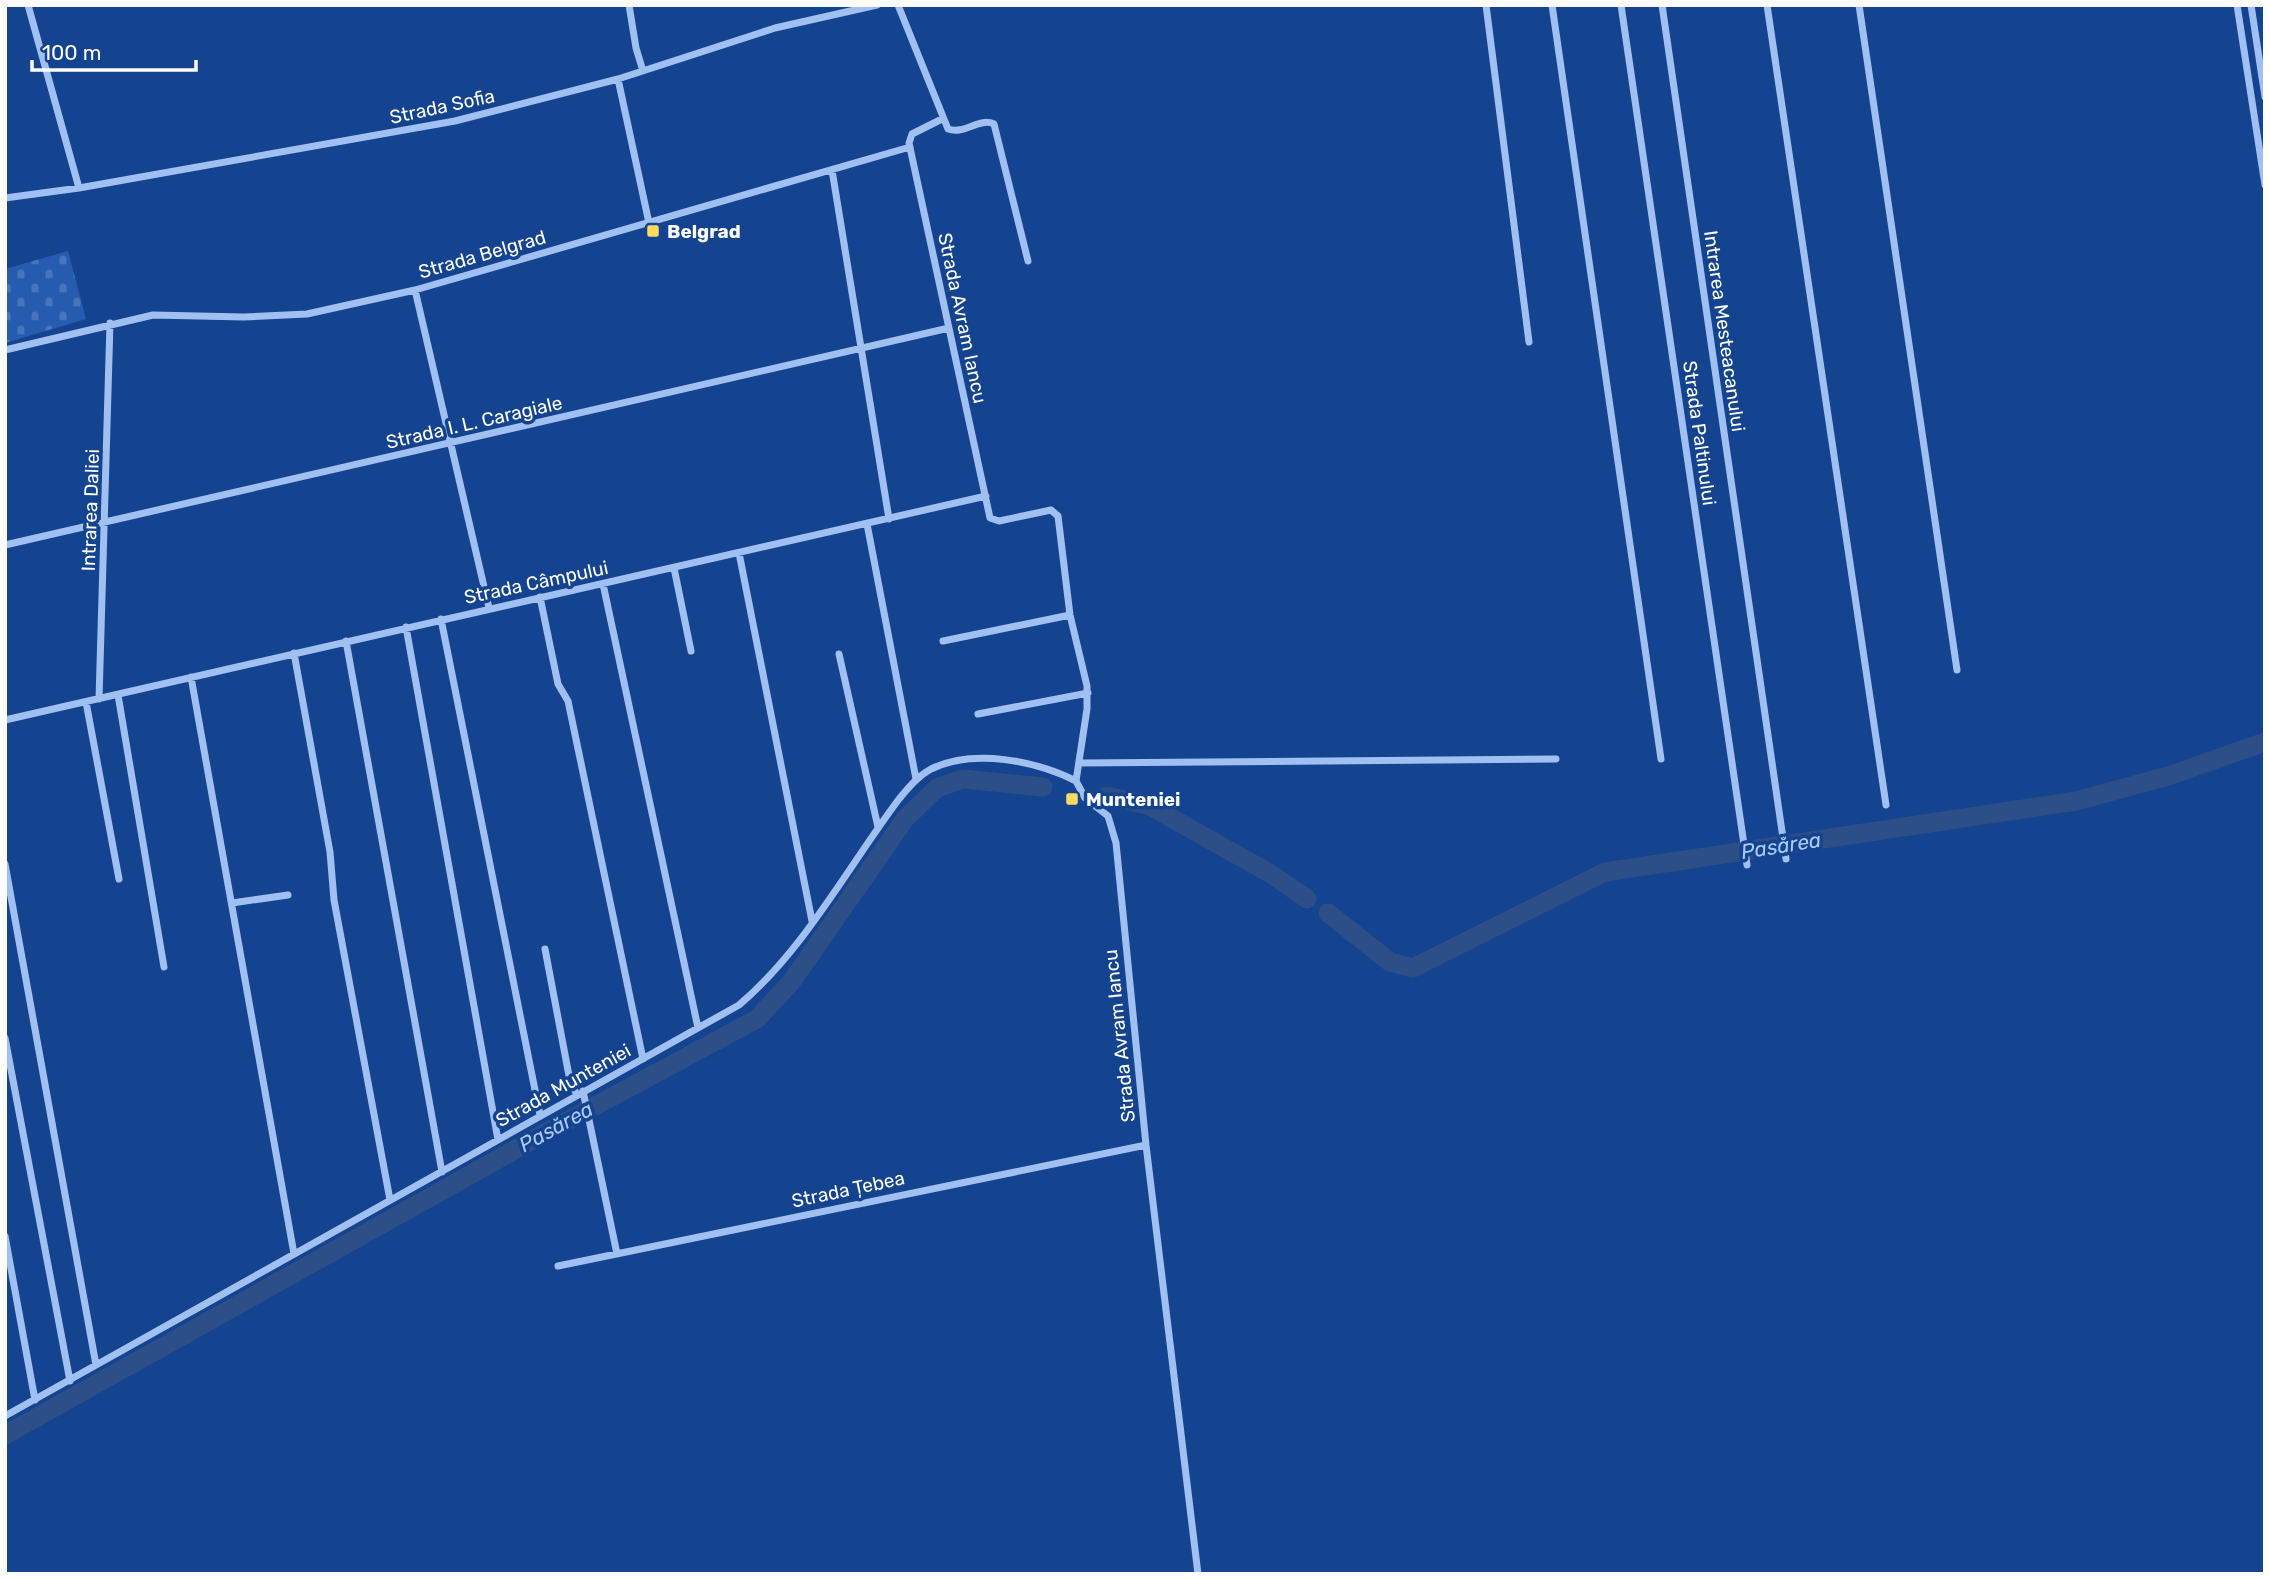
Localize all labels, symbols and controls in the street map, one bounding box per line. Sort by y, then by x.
scale bar [32,28,196,72]
text: 100 m [42,40,101,65]
street label: Strada Sofia [387,84,497,129]
place label: Belgrad [667,220,741,243]
marker: Belgrad [645,223,661,239]
street label: Strada Belgrad [416,225,548,284]
street label: Intrarea Mesteacanului [1699,229,1750,433]
street label: Strada Avram Iancu [933,231,992,405]
street label: Strada Paltinului [1678,359,1721,507]
street label: Strada I. L. Caragiale [384,391,565,454]
street label: Intrarea Daliei [77,448,104,572]
street label: Strada Câmpului [462,556,610,609]
place label: Munteniei [1086,788,1181,811]
marker: Munteniei [1064,791,1080,807]
water label: Pasărea [1739,827,1823,864]
street label: Strada Avram Iancu [1099,948,1140,1123]
street label: Strada Munteniei [492,1039,635,1132]
water label: Pasărea [514,1096,597,1157]
street label: Strada Țebea [789,1166,907,1213]

